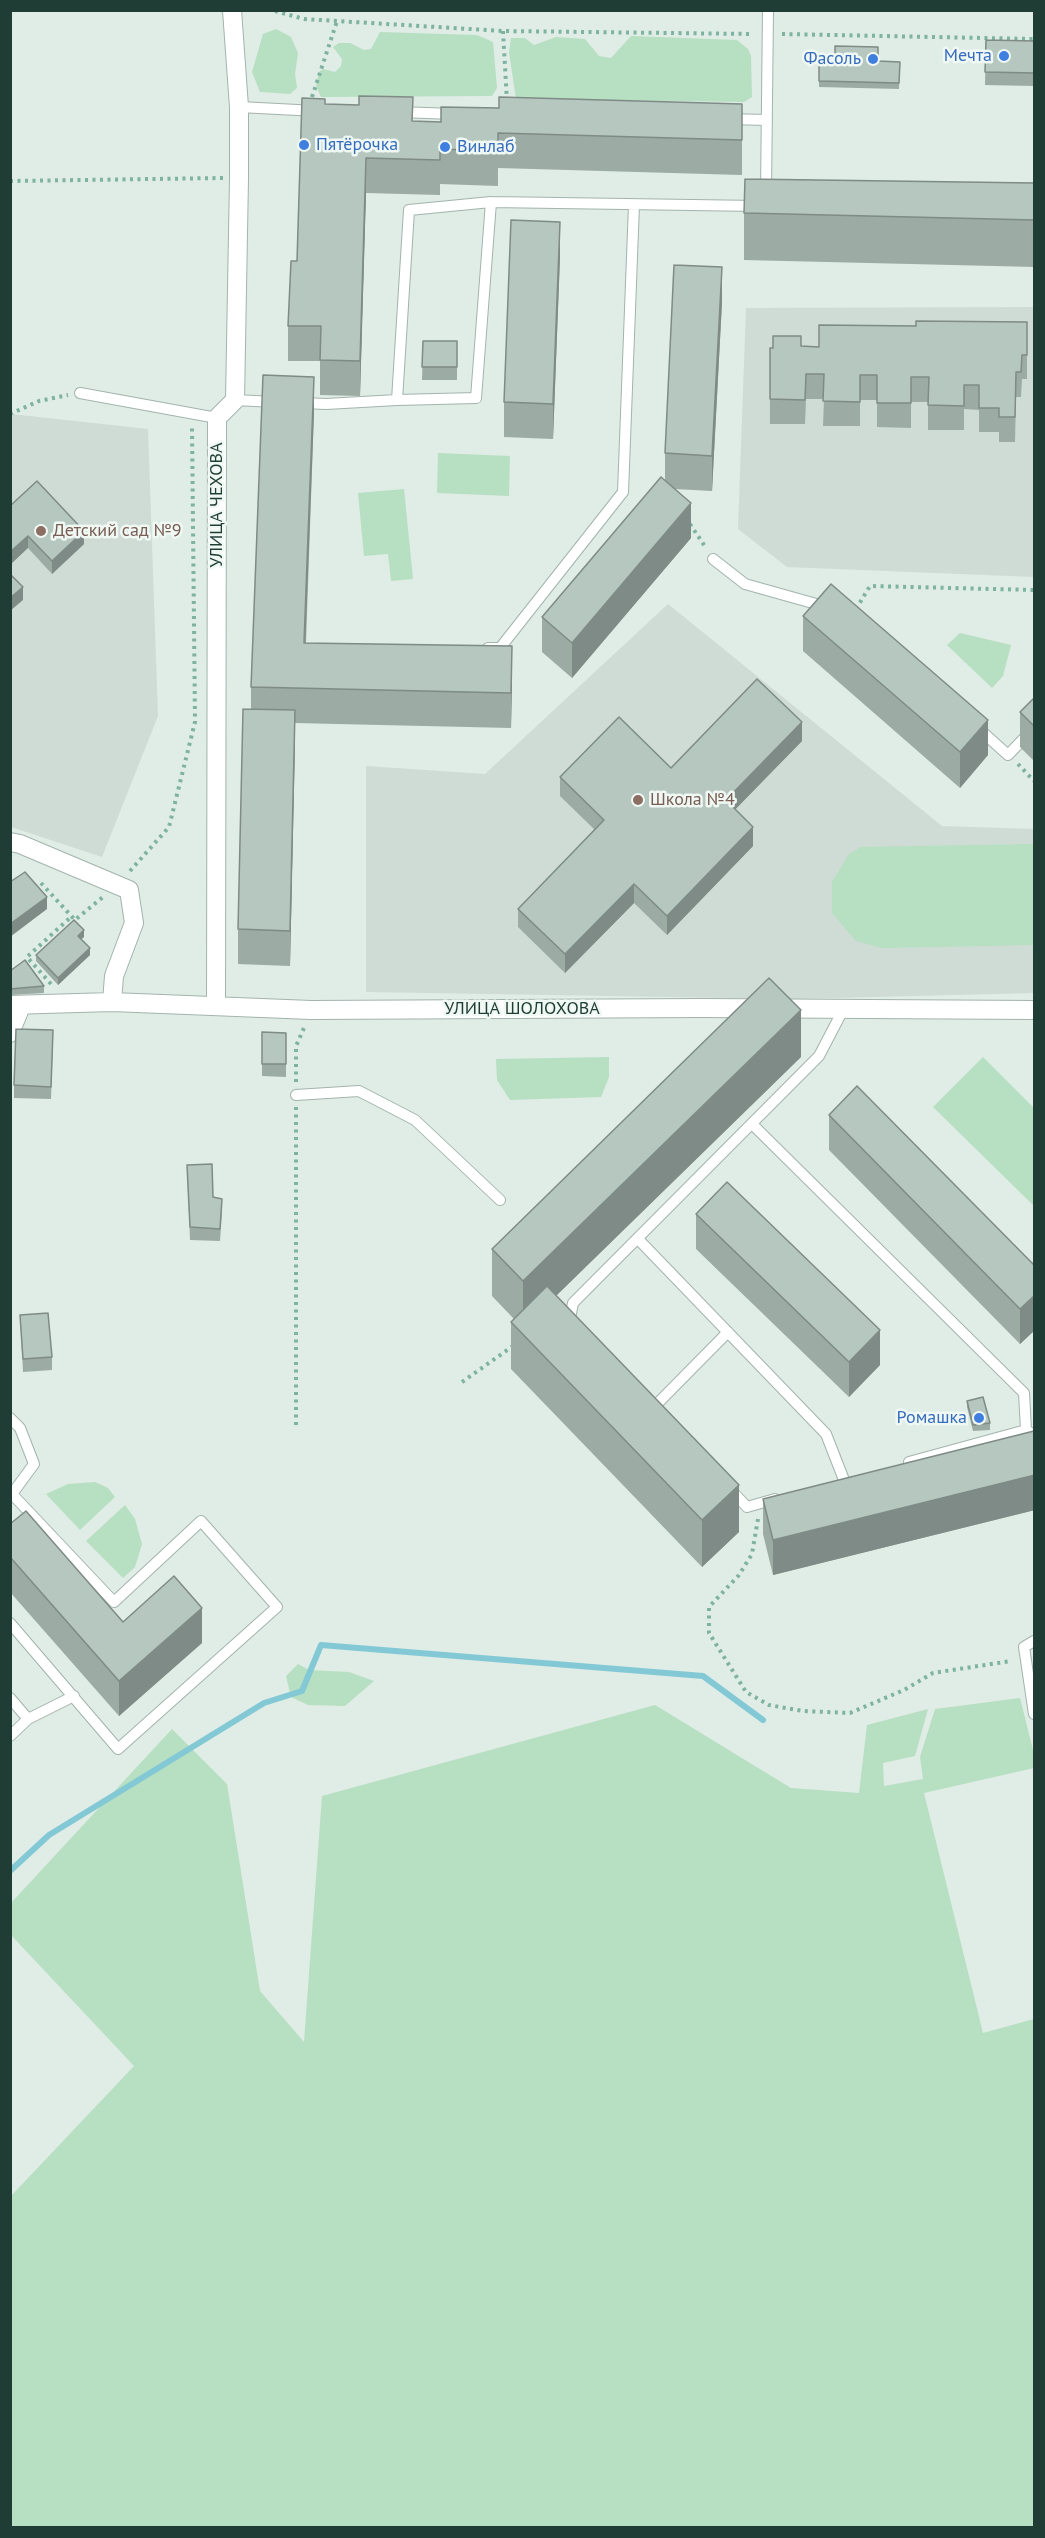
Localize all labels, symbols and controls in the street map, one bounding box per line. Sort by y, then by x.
place label: Мечта [944,45,992,67]
place label: Фасоль [803,48,861,70]
marker: Мечта [997,49,1011,63]
marker: Фасоль [866,52,880,66]
place label: Пятёрочка [316,134,398,156]
place label: Винлаб [457,136,515,158]
marker: Пятёрочка [297,138,311,152]
marker: Винлаб [438,140,452,154]
street label: УЛИЦА ЧЕХОВА [206,442,228,568]
place label: Детский сад №9 [53,520,182,542]
marker: Детский сад №9 [34,524,48,538]
place label: Школа №4 [650,789,735,811]
marker: Школа №4 [631,793,645,807]
street label: УЛИЦА ШОЛОХОВА [444,998,600,1020]
place label: Ромашка [897,1407,967,1429]
marker: Ромашка [972,1411,986,1425]

